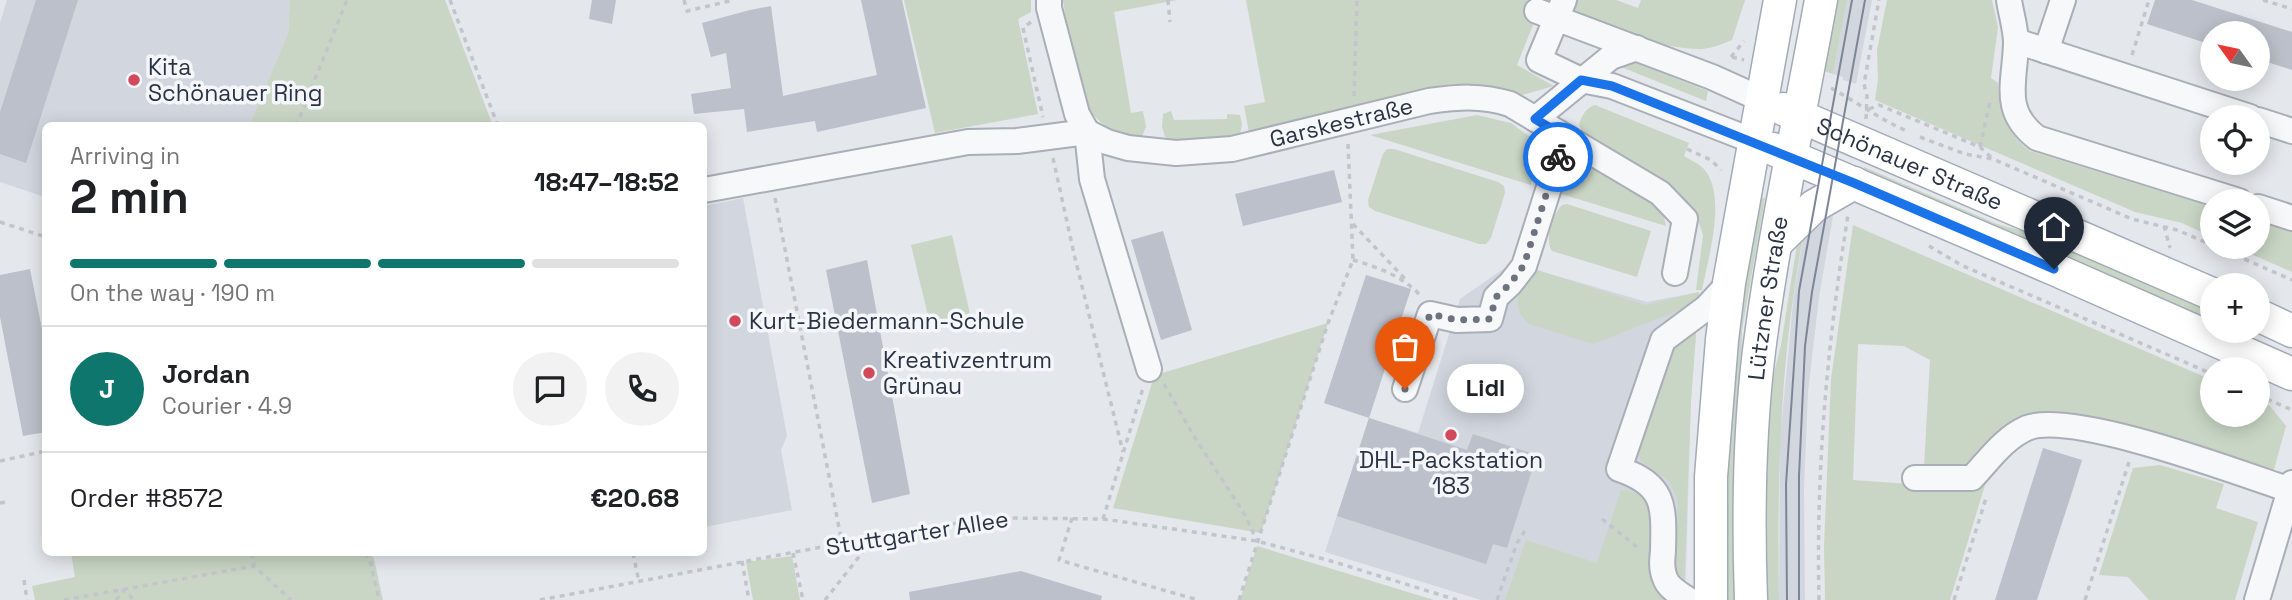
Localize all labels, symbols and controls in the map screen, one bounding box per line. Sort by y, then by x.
north arrow [2200,21,2270,91]
map controls [2200,21,2270,427]
place label: Kita Schönauer Ring [148,52,323,108]
marker: Kita Schönauer Ring [126,72,142,88]
street label: Garskestraße [1267,90,1416,154]
button: locate [2200,105,2270,175]
street label: Schönauer Straße [1812,110,2007,217]
courier [1523,122,1593,192]
icon: bike [1539,138,1577,176]
text: Arriving in [70,141,180,171]
text: 18:47–18:52 [534,165,679,199]
text: 2 min [70,168,189,226]
button: layers [2200,189,2270,259]
pin [2024,197,2084,269]
icon: home [2035,208,2073,246]
street label: Lützner Straße [1741,214,1795,382]
button: + [2200,273,2270,343]
text: On the way · 190 m [70,278,275,308]
place label: Kurt-Biedermann-Schule [749,306,1025,336]
marker: Kurt-Biedermann-Schule [727,313,743,329]
pin [1375,317,1435,389]
icon: bag [1386,328,1424,366]
place label: Kreativzentrum Grünau [883,345,1052,401]
button: chat [513,352,587,426]
button: phone [605,352,679,426]
text: Jordan [162,357,250,391]
button: − [2200,357,2270,427]
callout: Lidl [1447,364,1524,414]
marker: Kreativzentrum Grünau [861,365,877,381]
text: J [99,372,115,406]
text: Lidl [1466,373,1505,403]
text: Courier · 4.9 [162,391,292,421]
marker: DHL-Packstation 183 [1443,427,1459,443]
place label: DHL-Packstation 183 [1359,445,1543,501]
text: Order #8572 [70,481,223,515]
text: €20.68 [590,481,679,515]
street label: Stuttgarter Allee [824,504,1010,562]

